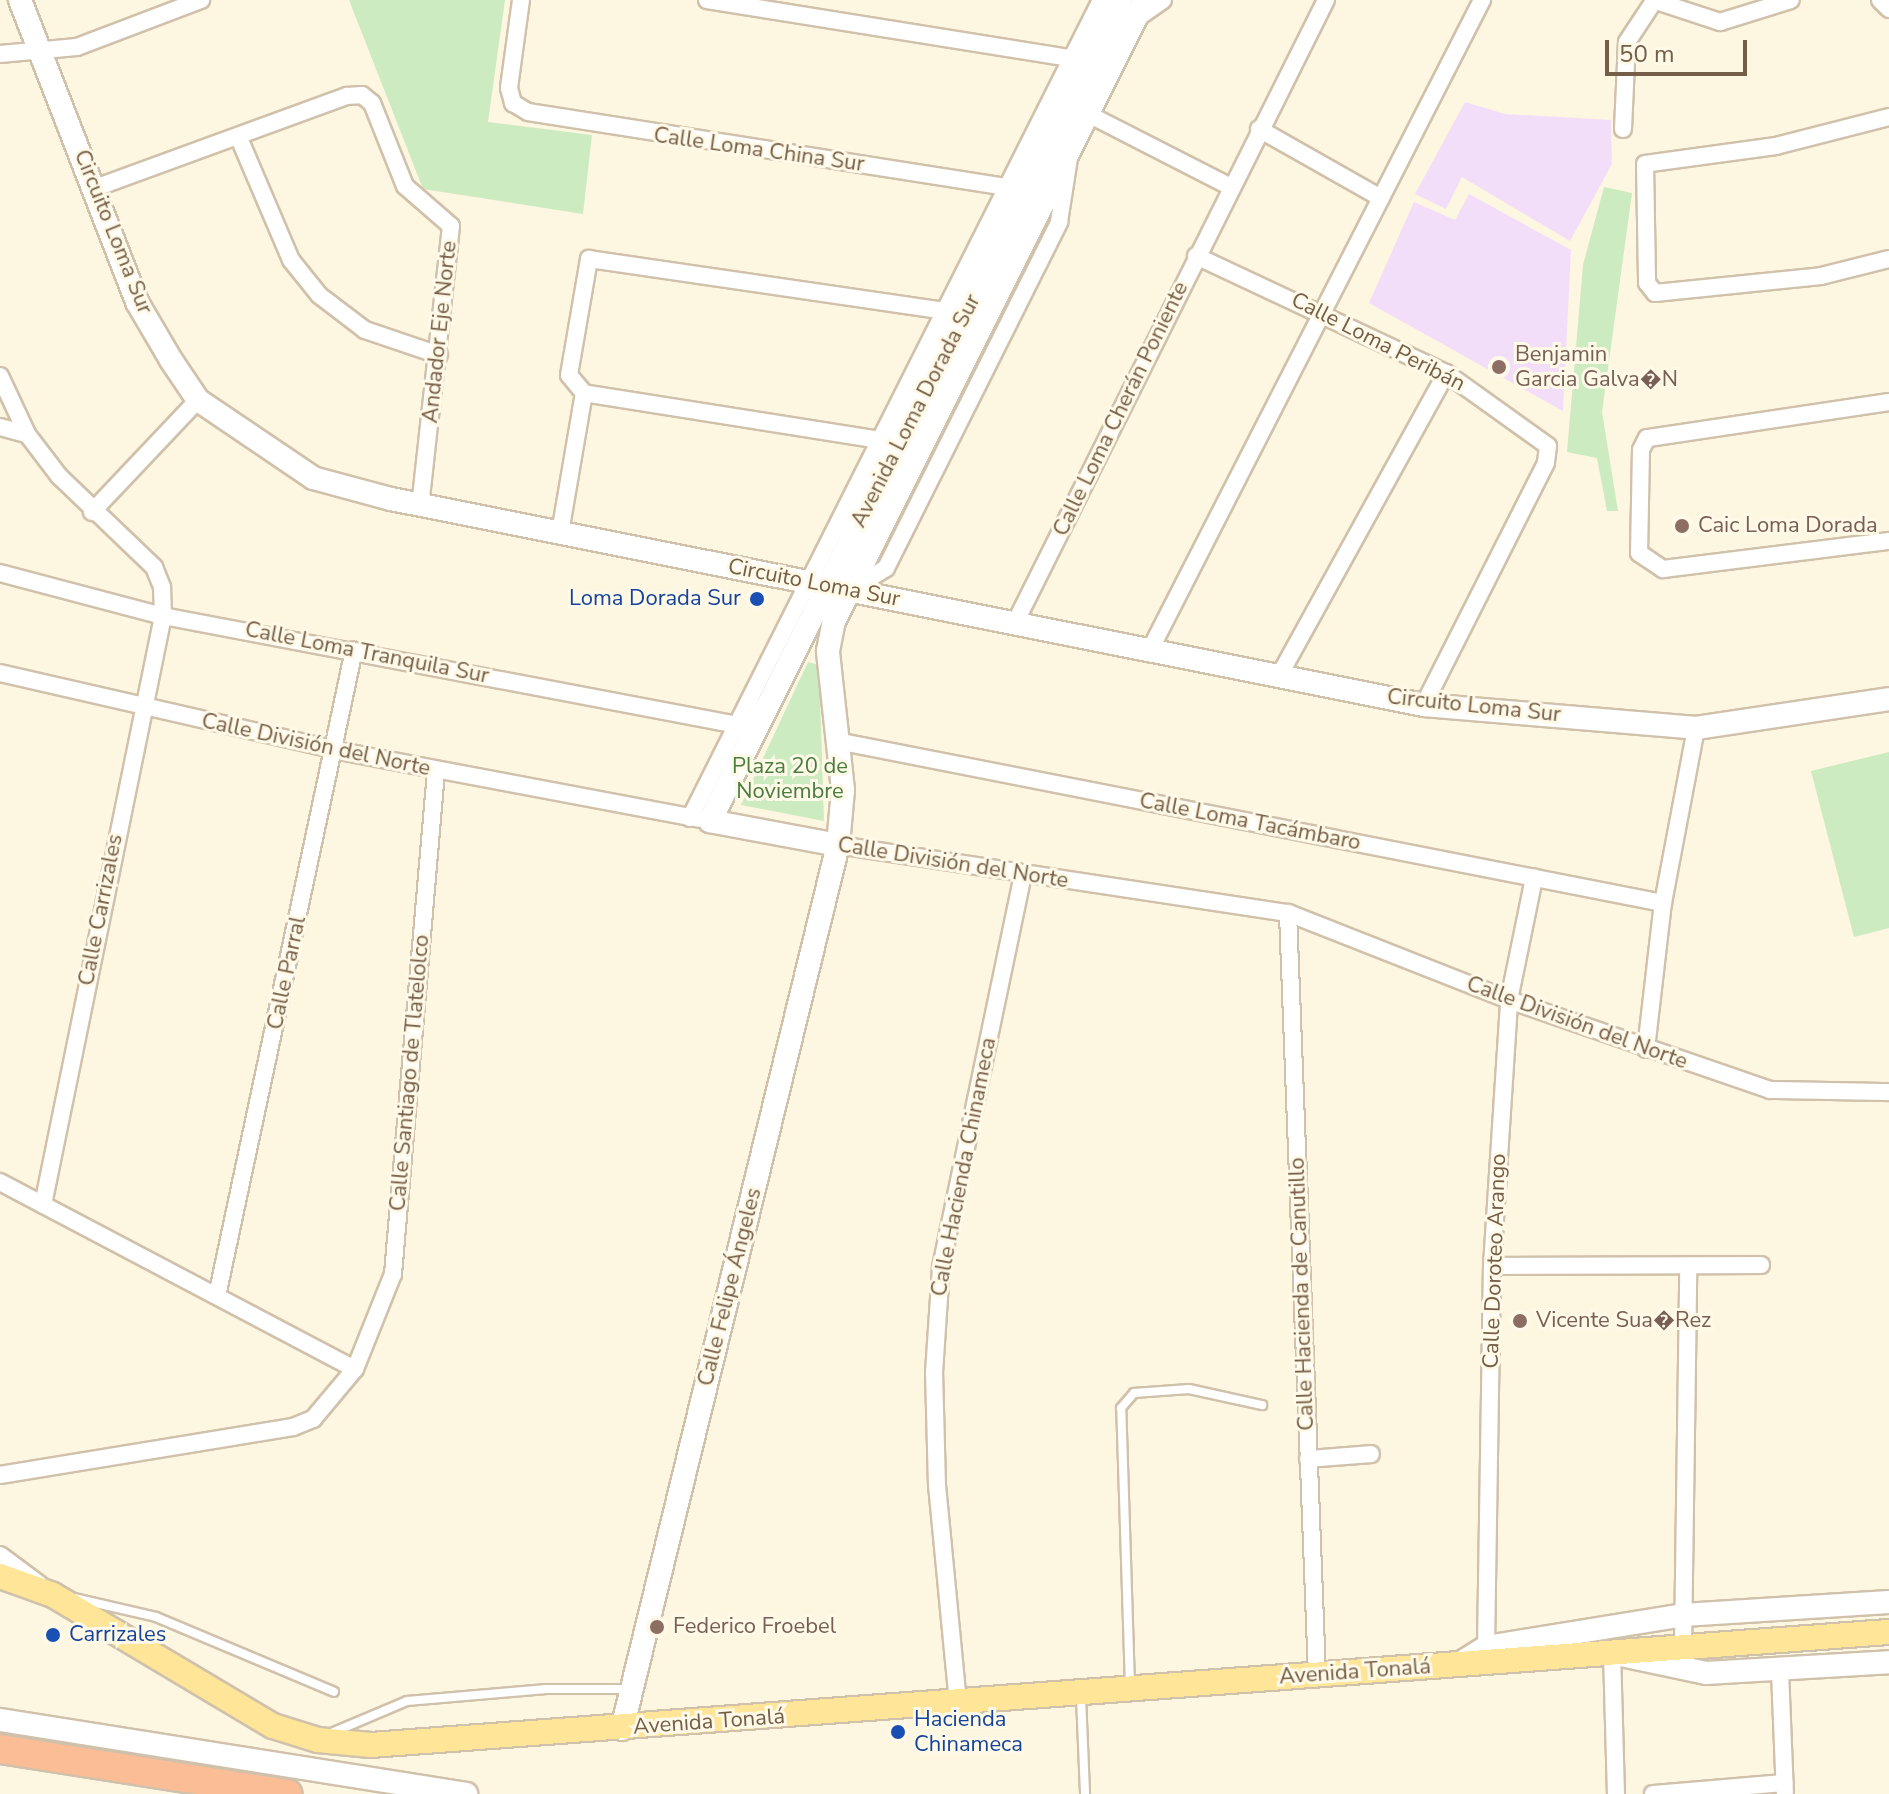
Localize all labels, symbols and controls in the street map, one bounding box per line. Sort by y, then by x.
scale bar [1609,24,1751,74]
text: 50 m [1619,38,1675,70]
street label: Calle Loma China Sur [652,122,866,178]
street label: Circuito Loma Sur [68,146,158,318]
street label: Andador Eje Norte [417,239,463,425]
street label: Calle Loma Cherán Poniente [1048,277,1194,541]
street label: Calle Loma Peribán [1287,287,1469,397]
street label: Avenida Loma Dorada Sur [846,290,986,532]
place label: Benjamin Garcia Galva�N [1515,341,1678,392]
marker: Benjamin Garcia Galva�N [1490,358,1508,376]
place label: Caic Loma Dorada [1698,513,1878,539]
marker: Caic Loma Dorada [1673,517,1691,535]
street label: Circuito Loma Sur [726,553,902,613]
place label: Loma Dorada Sur [569,586,741,612]
marker: Loma Dorada Sur [748,590,766,608]
street label: Calle Loma Tranquila Sur [243,616,491,690]
street label: Circuito Loma Sur [1386,684,1562,728]
street label: Calle División del Norte [199,708,433,782]
park label: Plaza 20 de Noviembre [732,753,848,804]
street label: Calle Loma Tacámbaro [1137,788,1363,856]
street label: Calle Carrizales [73,832,129,988]
street label: Calle División del Norte [836,832,1070,894]
street label: Calle Parral [262,914,312,1032]
street label: Calle Santiago de Tlatelolco [385,934,435,1212]
street label: Calle División del Norte [1463,971,1691,1075]
street label: Calle Hacienda Chinameca [926,1035,1002,1299]
street label: Calle Doroteo Arango [1478,1153,1512,1369]
street label: Calle Hacienda de Canutillo [1284,1157,1320,1431]
street label: Calle Felipe Ángeles [693,1185,767,1389]
place label: Vicente Sua�Rez [1536,1308,1711,1334]
marker: Vicente Sua�Rez [1511,1312,1529,1330]
place label: Federico Froebel [673,1614,836,1640]
marker: Federico Froebel [648,1618,666,1636]
place label: Carrizales [69,1622,166,1648]
marker: Carrizales [44,1626,62,1644]
street label: Avenida Tonalá [1278,1654,1432,1690]
street label: Avenida Tonalá [632,1704,786,1740]
place label: Hacienda Chinameca [914,1706,1023,1758]
marker: Hacienda Chinameca [889,1723,907,1741]

